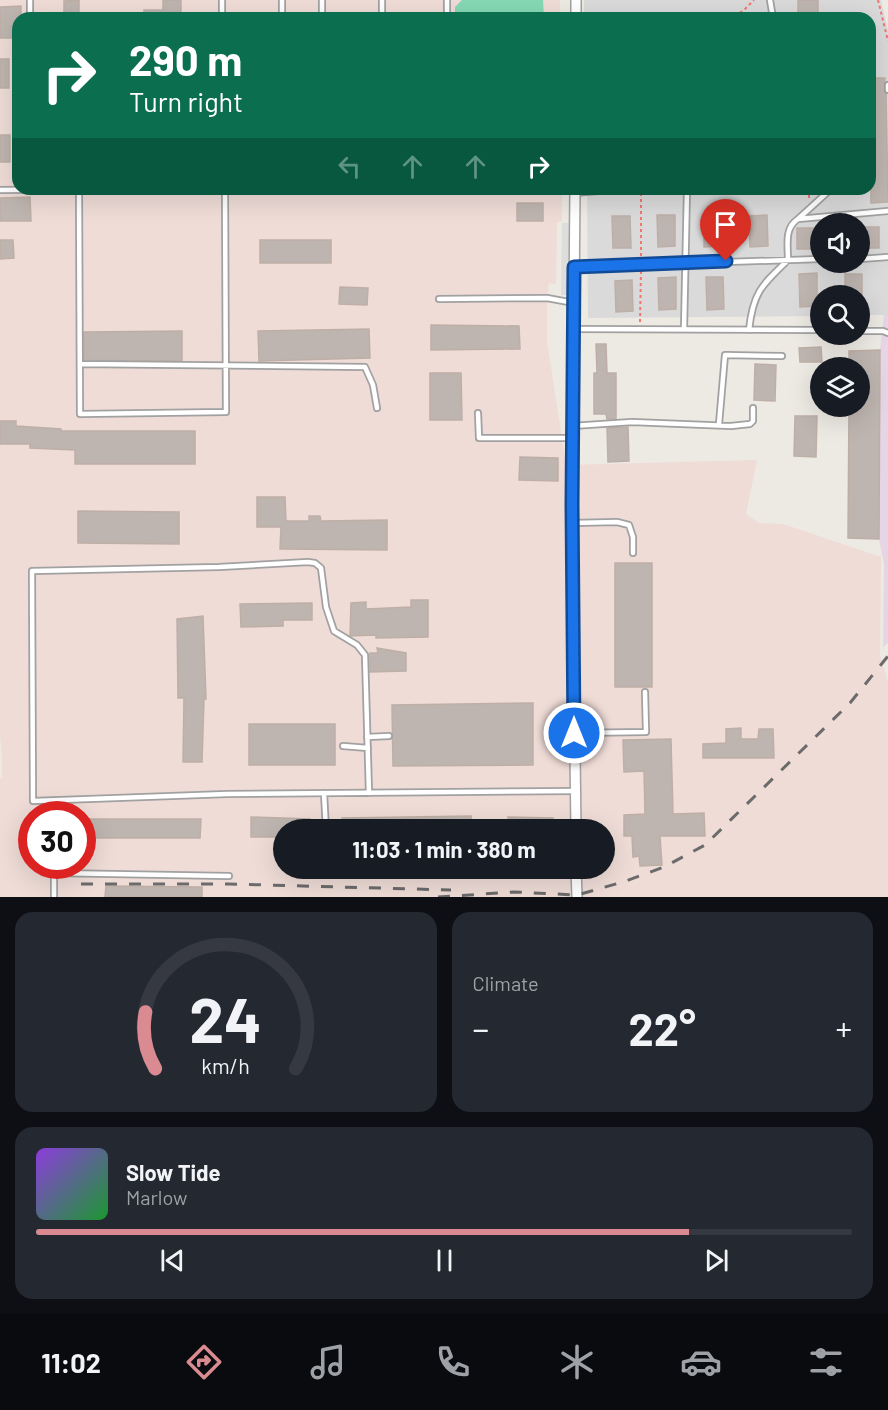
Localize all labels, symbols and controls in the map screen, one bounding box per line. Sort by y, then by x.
text: 290 m [129,34,242,84]
icon: right [30,36,108,114]
text: Turn right [129,85,243,117]
icon: left [333,150,366,183]
icon: ahead [396,150,429,183]
icon: ahead [459,150,492,183]
icon: right [522,150,555,183]
pin [700,199,751,261]
icon: arrive [709,208,742,241]
map controls [810,213,870,417]
button: sound [810,213,870,273]
button: search [810,285,870,345]
button: layers [810,357,870,417]
position arrow [542,701,606,765]
speed limit sign: 30 [18,801,96,879]
text: 11:03 · 1 min · 380 m [352,836,536,862]
text: Climate [473,971,539,995]
text: 24 [189,981,262,1055]
text: 22° [629,1001,696,1055]
text: − [473,1008,489,1048]
text: + [835,1008,852,1048]
text: km/h [201,1053,250,1078]
text: Slow Tide [126,1159,221,1185]
text: Marlow [126,1185,187,1209]
icon: previous [156,1244,189,1277]
icon: pause [428,1244,461,1277]
icon: next [700,1244,733,1277]
icon: directions [183,1341,225,1383]
icon: music [307,1341,349,1383]
icon: phone [432,1341,474,1383]
icon: climate [556,1341,598,1383]
icon: car [680,1341,722,1383]
icon: filters [805,1341,847,1383]
text: 11:02 [41,1346,101,1378]

